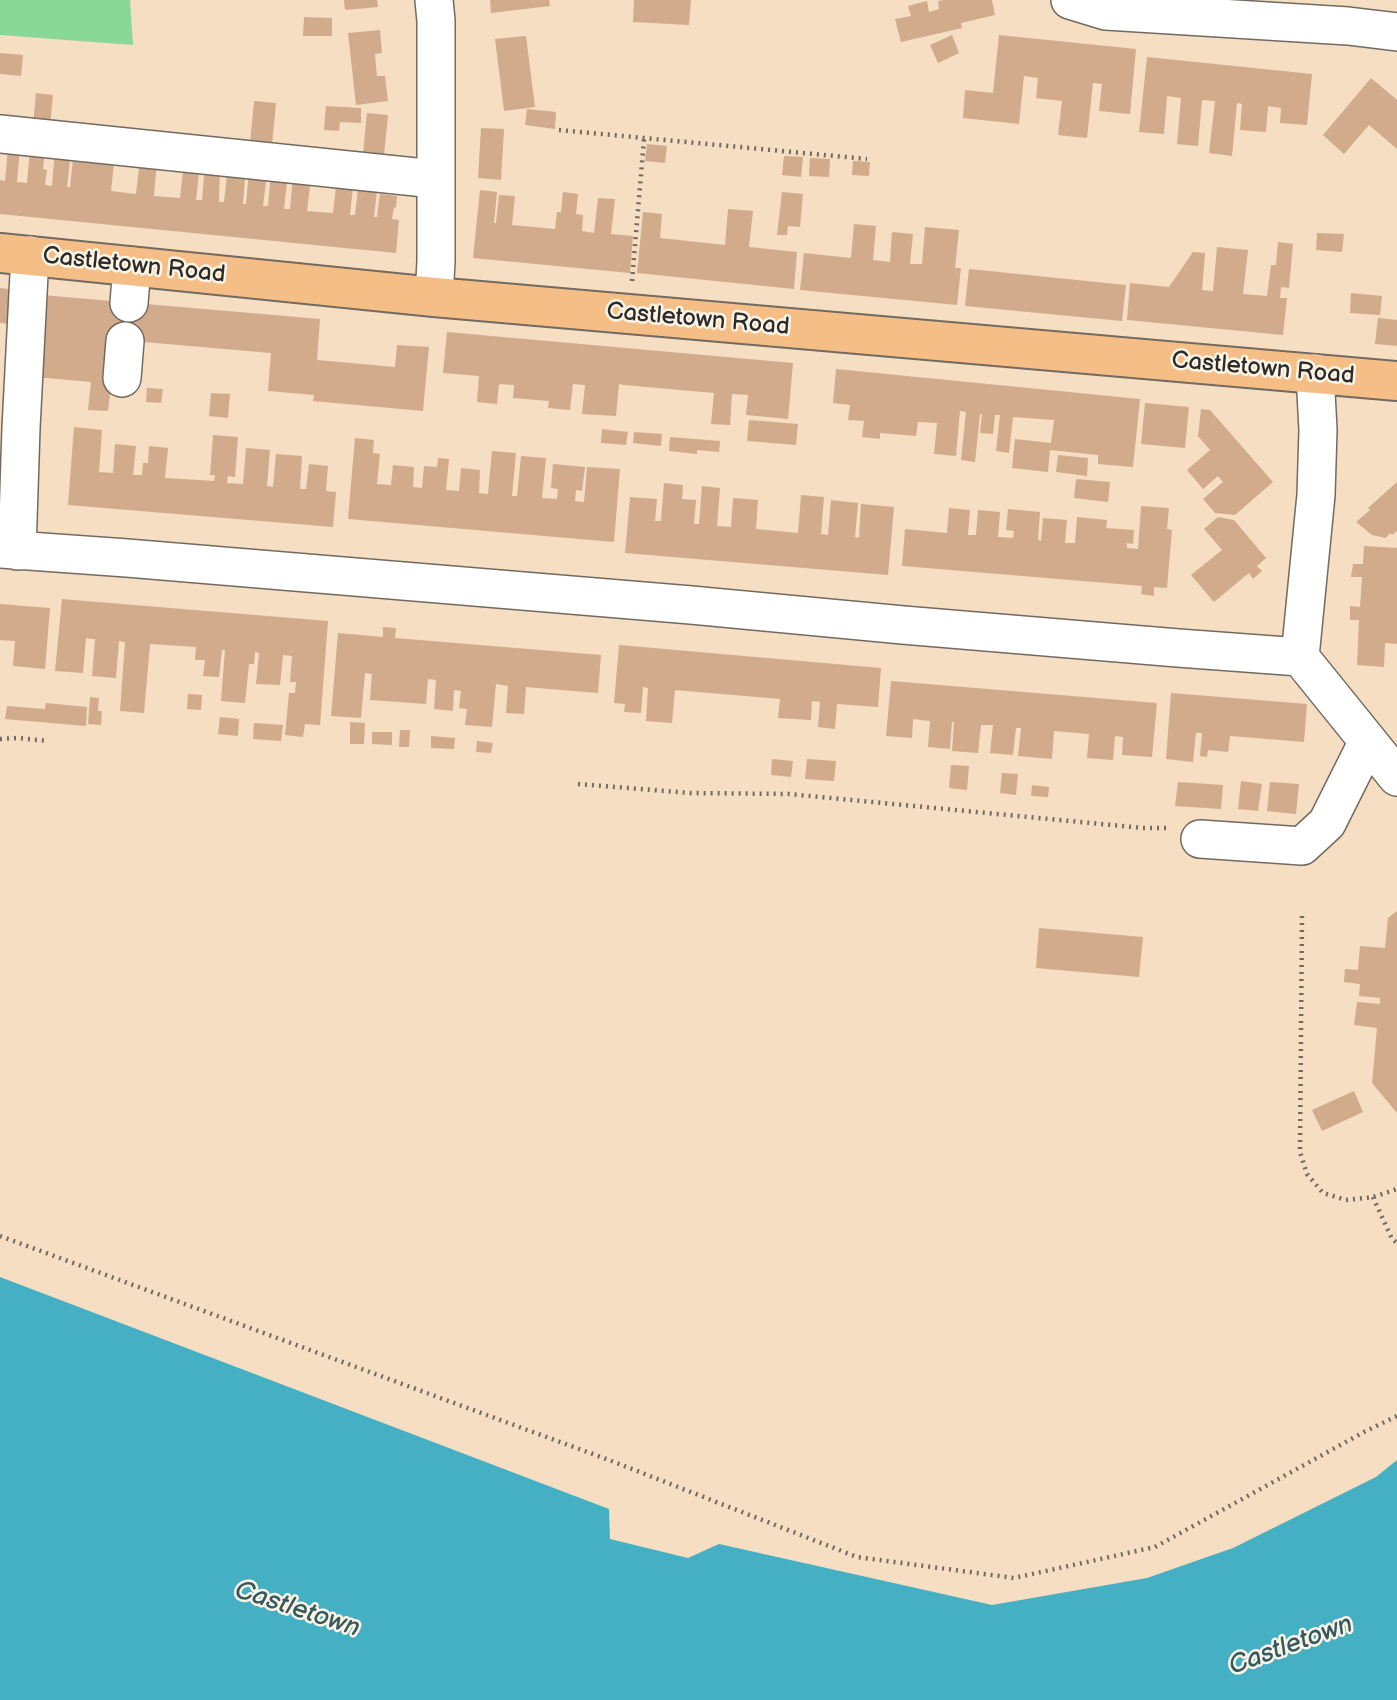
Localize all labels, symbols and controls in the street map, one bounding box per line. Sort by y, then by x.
street label: Castletown Road [41,242,227,290]
street label: Castletown Road [605,298,791,342]
street label: Castletown Road [1170,347,1356,391]
water label: Castletown [230,1575,364,1645]
water label: Castletown [1225,1609,1357,1683]

